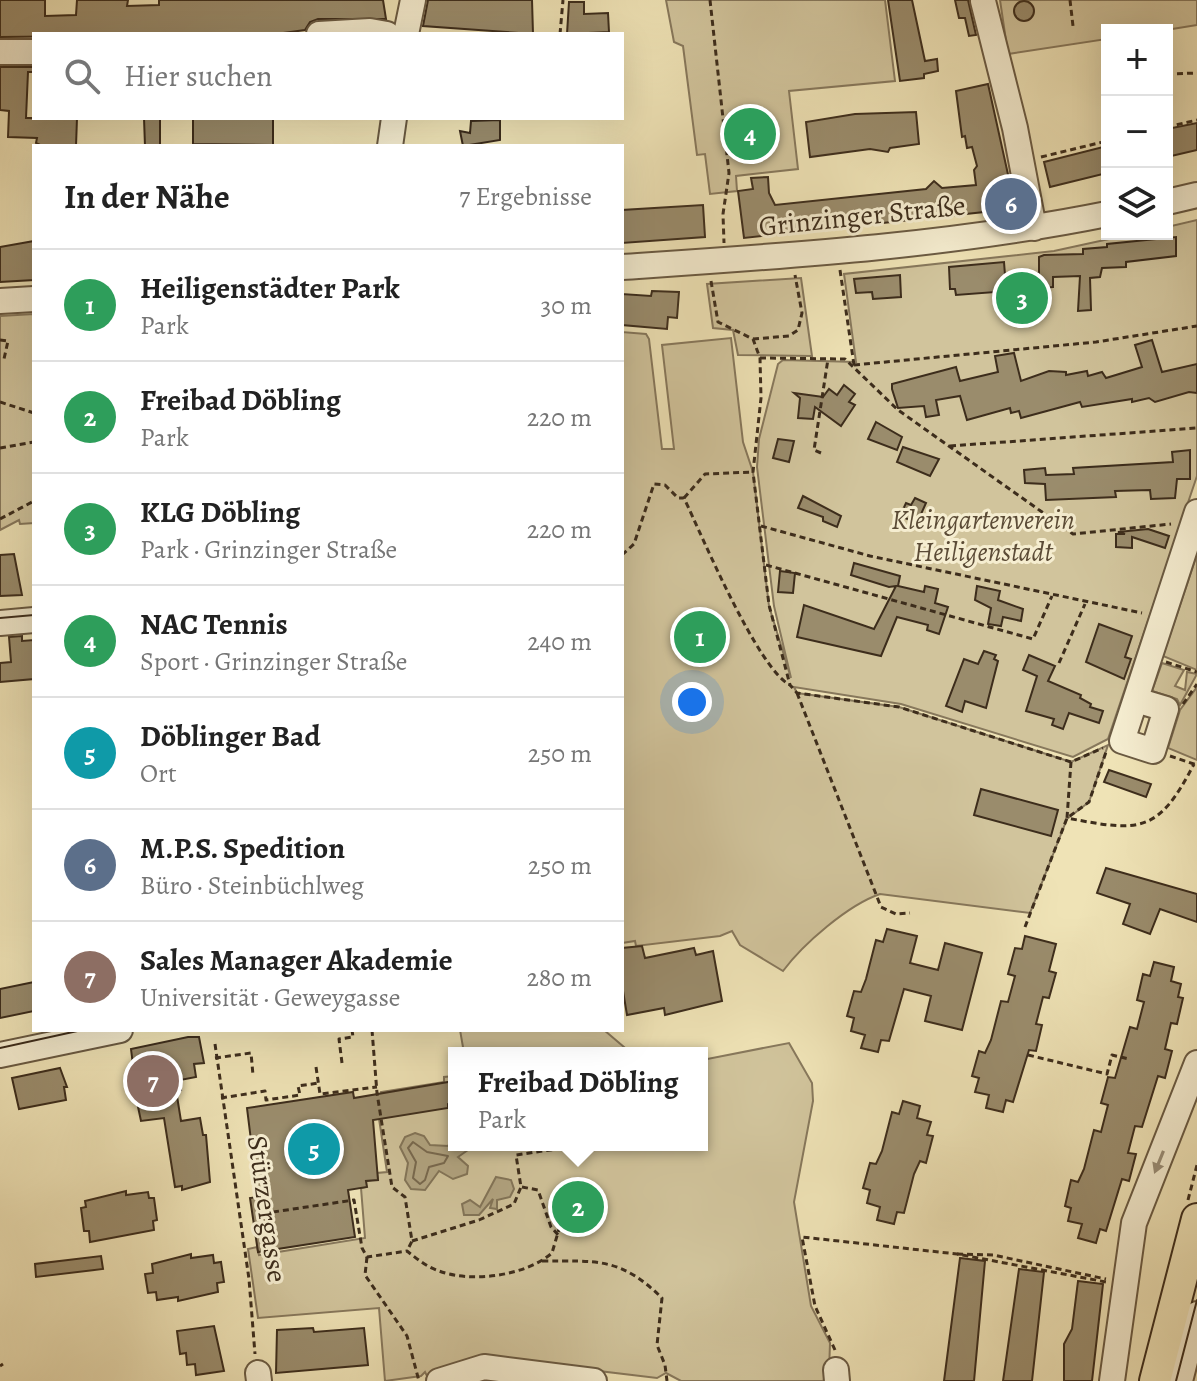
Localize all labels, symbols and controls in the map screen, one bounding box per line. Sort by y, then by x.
map controls [1101,24,1173,240]
button: + [1101,24,1173,96]
search box [32,32,624,120]
icon: search [60,54,104,98]
text: Hier suchen [124,56,273,96]
button: − [1101,96,1173,168]
pin: 4 [724,104,776,164]
button: layers [1101,168,1173,240]
text: In der Nähe [64,173,230,220]
pin: 6 [985,174,1037,234]
text: 7 Ergebnisse [459,179,592,214]
street label: Grinzinger Straße [757,186,967,246]
text: Heiligenstädter Park [140,268,400,308]
pin: 3 [996,268,1048,328]
text: 1 [85,288,95,323]
text: 30 m [541,288,592,323]
text: Park [140,308,189,343]
text: Freibad Döbling [140,380,341,420]
text: 2 [84,400,96,435]
text: 220 m [527,400,592,435]
text: Park [140,420,189,455]
text: KLG Döbling [140,492,300,532]
park label: Kleingartenverein Heiligenstadt [891,501,1075,571]
text: 3 [84,512,96,547]
text: 220 m [527,512,592,547]
text: Park · Grinzinger Straße [140,532,397,567]
text: NAC Tennis [140,604,288,644]
pin: 1 [674,607,726,667]
text: 4 [84,624,96,659]
text: 240 m [527,624,592,659]
text: Sport · Grinzinger Straße [140,644,407,679]
your location [672,682,712,722]
text: Döblinger Bad [140,716,321,756]
text: 5 [84,736,96,771]
text: 250 m [528,736,592,771]
text: Ort [140,756,177,791]
text: M.P.S. Spedition [140,828,345,868]
text: 6 [84,848,96,883]
text: 250 m [528,848,592,883]
text: Büro · Steinbüchlweg [140,868,364,903]
text: Sales Manager Akademie [140,940,453,980]
text: 7 [84,960,96,995]
text: 280 m [526,960,592,995]
text: Universität · Geweygasse [140,980,401,1015]
popup [448,1047,708,1151]
pin: 7 [127,1051,179,1111]
text: Freibad Döbling [477,1062,679,1102]
text: Park [477,1102,526,1137]
pin: 5 [288,1119,340,1179]
street label: Stürzergasse [238,1133,296,1285]
one-way arrow [1152,1150,1165,1174]
pin: 2 [552,1177,604,1237]

